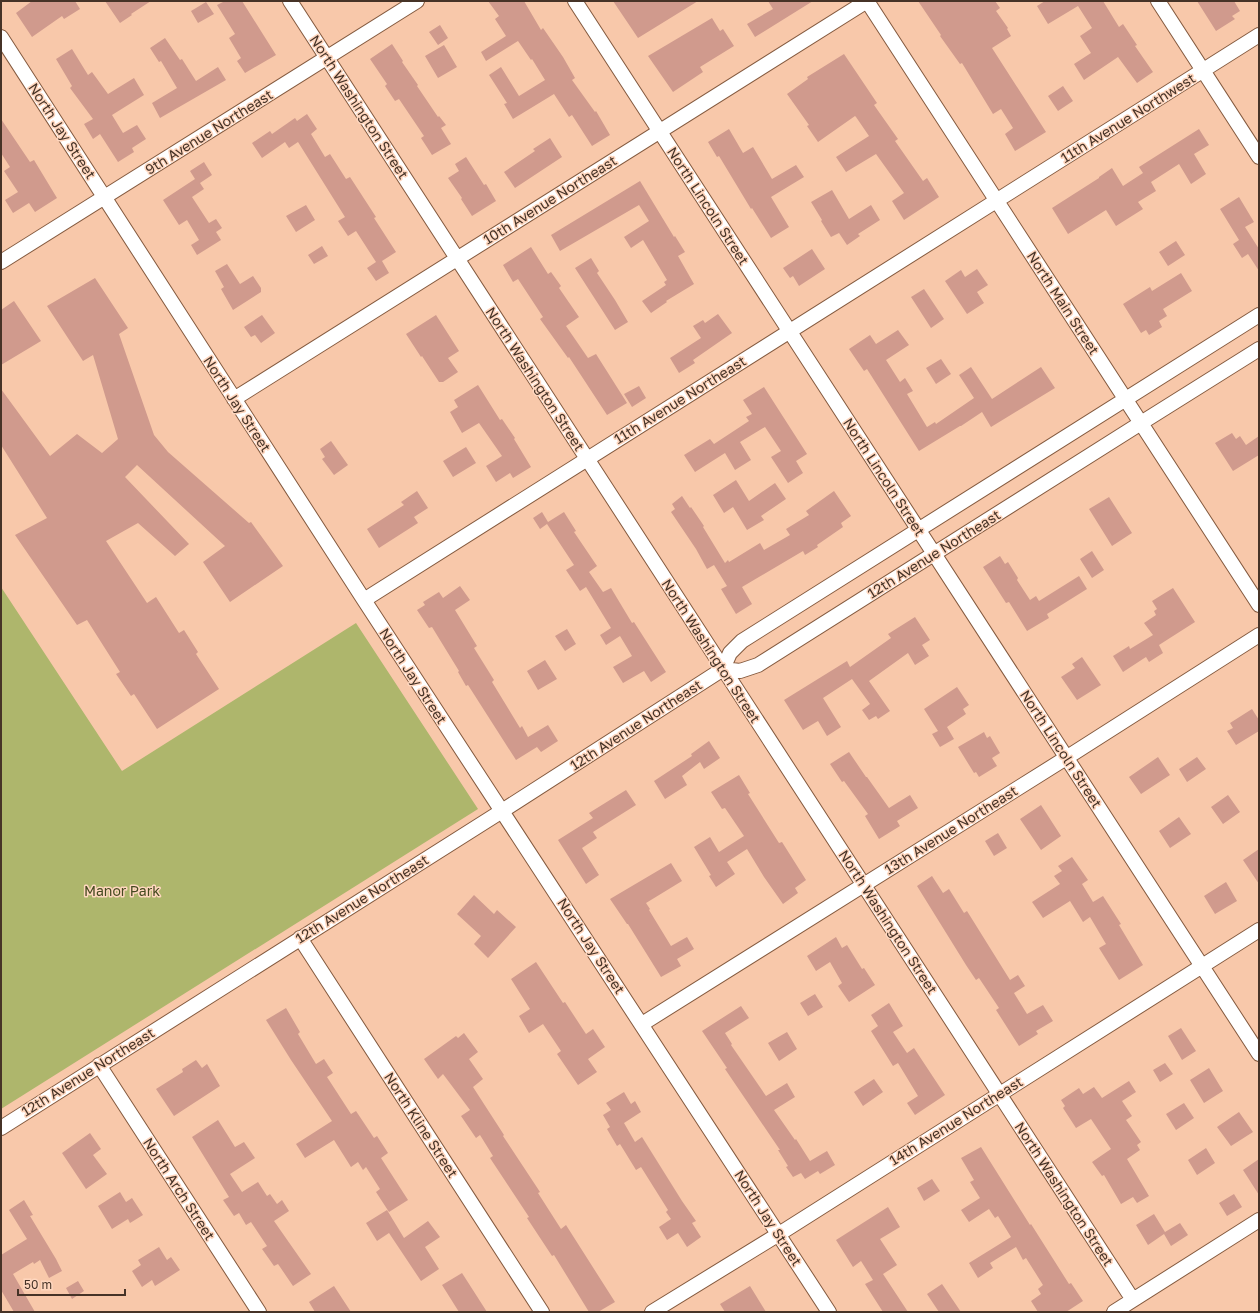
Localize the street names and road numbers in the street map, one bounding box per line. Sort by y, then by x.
street label: North Washington Street [307,32,412,182]
street label: 11th Avenue Northwest [1057,69,1198,166]
street label: North Jay Street [25,80,100,182]
street label: 9th Avenue Northeast [142,85,276,178]
street label: North Lincoln Street [664,144,753,268]
street label: 10th Avenue Northeast [480,152,620,248]
street label: North Main Street [1024,248,1103,358]
street label: North Washington Street [483,304,588,454]
street label: 11th Avenue Northeast [611,352,749,447]
street label: North Jay Street [200,353,275,455]
street label: North Lincoln Street [840,415,929,539]
street label: 12th Avenue Northeast [864,506,1003,601]
street label: North Washington Street [659,576,764,726]
street label: North Jay Street [376,625,451,727]
street label: 12th Avenue Northeast [567,676,705,774]
street label: North Lincoln Street [1017,687,1106,811]
street label: 13th Avenue Northeast [881,782,1020,877]
street label: North Washington Street [836,847,941,997]
street label: 12th Avenue Northeast [292,851,431,946]
street label: North Jay Street [554,895,629,997]
street label: 12th Avenue Northeast [18,1024,157,1119]
street label: North Kline Street [381,1069,462,1180]
street label: 14th Avenue Northeast [886,1073,1026,1169]
street label: North Washington Street [1012,1119,1117,1269]
street label: North Arch Street [140,1134,219,1243]
street label: North Jay Street [731,1167,806,1269]

